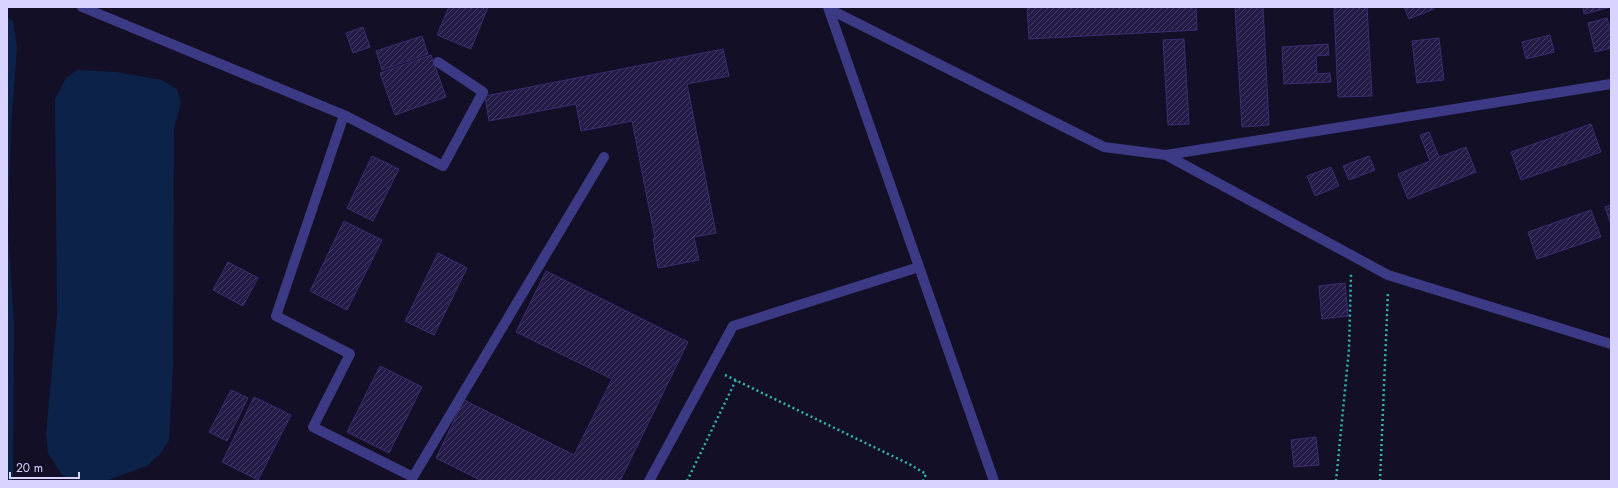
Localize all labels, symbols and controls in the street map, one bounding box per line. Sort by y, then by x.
scale bar [10,454,79,480]
text: 20 m [16,459,43,477]

